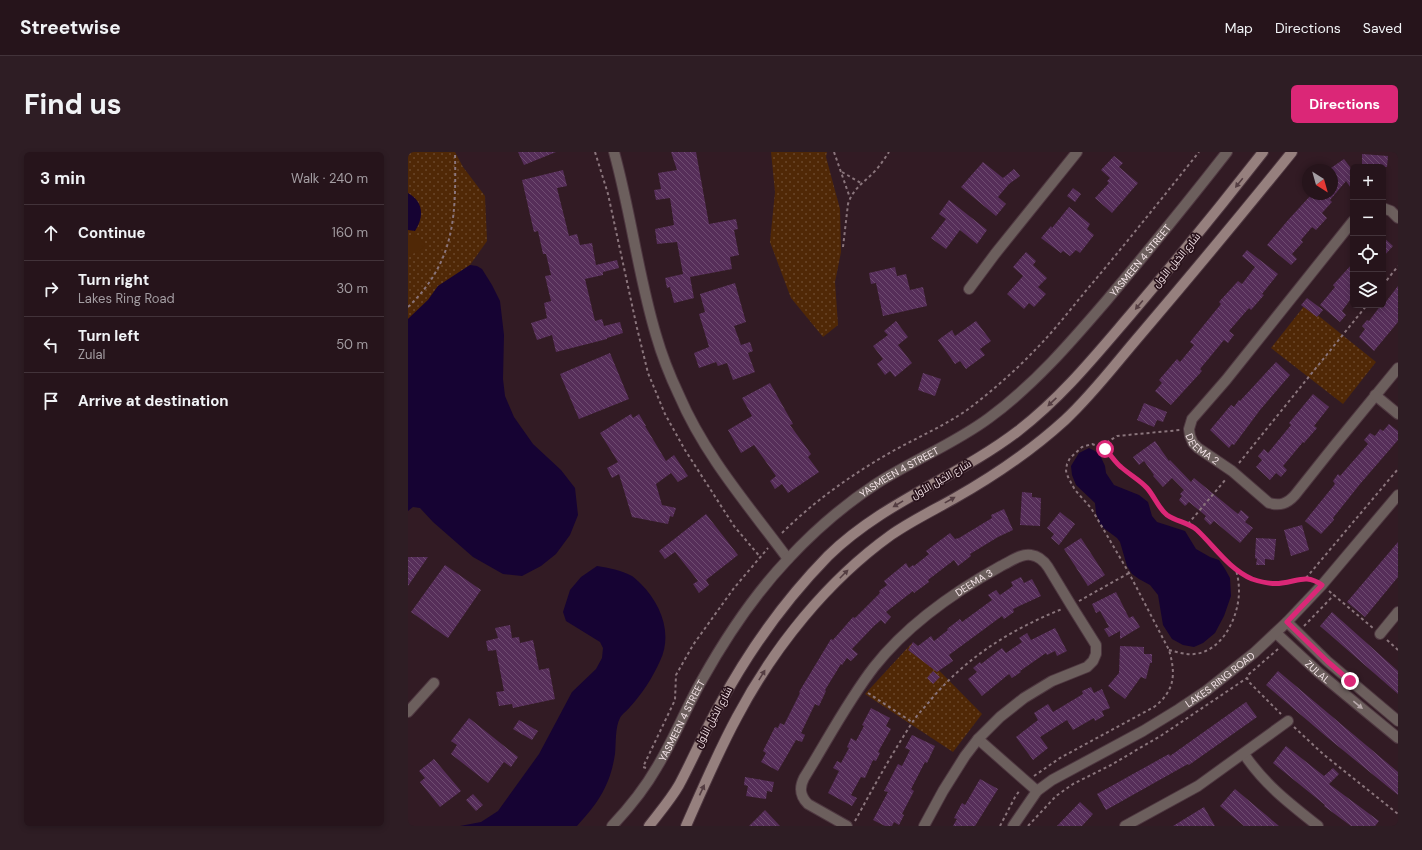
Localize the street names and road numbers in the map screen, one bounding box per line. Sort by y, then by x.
street label: YASMEEN 4 STREET [1107,221,1174,299]
street label: شارع الخيل الأول [1150,230,1203,290]
street label: DEEMA 2 [1183,431,1222,468]
street label: YASMEEN 4 STREET [857,444,941,500]
street label: شارع الخيل الأول [909,457,974,502]
street label: DEEMA 3 [953,566,995,599]
street label: LAKES RING ROAD [1183,649,1257,710]
street label: ZULAL [1302,657,1333,686]
street label: YASMEEN 4 STREET [656,677,708,764]
street label: شارع الخيل الأول [692,684,735,750]

